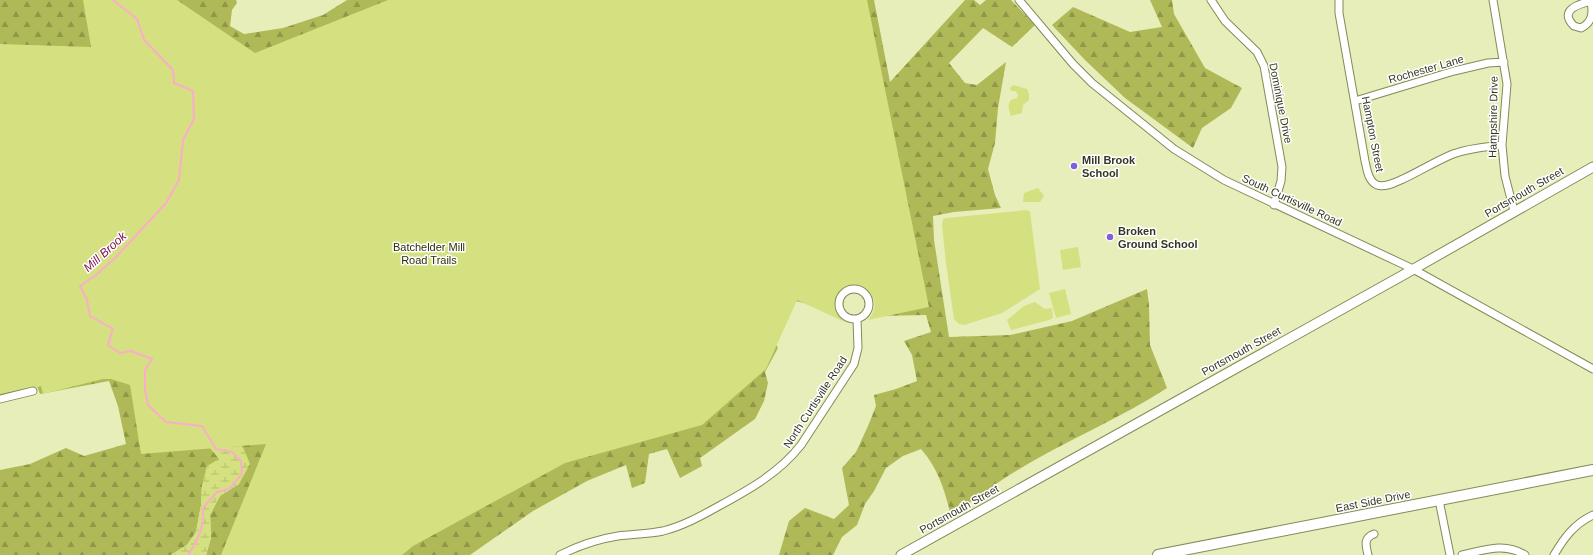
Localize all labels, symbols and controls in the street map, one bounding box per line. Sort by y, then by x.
street label: Rochester Lane [1387,53,1465,85]
street label: Dominique Drive [1267,62,1295,144]
street label: Hampshire Drive [1486,76,1500,158]
street label: Hampton Street [1360,95,1386,173]
place label: Mill Brook School [1082,154,1136,179]
marker: Mill Brook School [1069,161,1079,171]
street label: Portsmouth Street [1483,165,1565,219]
street label: South Curtisville Road [1240,172,1344,228]
place label: Broken Ground School [1118,225,1197,250]
water label: Mill Brook [81,229,130,275]
marker: Broken Ground School [1105,232,1115,242]
park label: Batchelder Mill Road Trails [393,241,465,266]
street label: Portsmouth Street [1199,324,1283,378]
street label: North Curtisville Road [781,354,849,450]
street label: Portsmouth Street [917,482,1001,536]
street label: East Side Drive [1335,488,1411,514]

